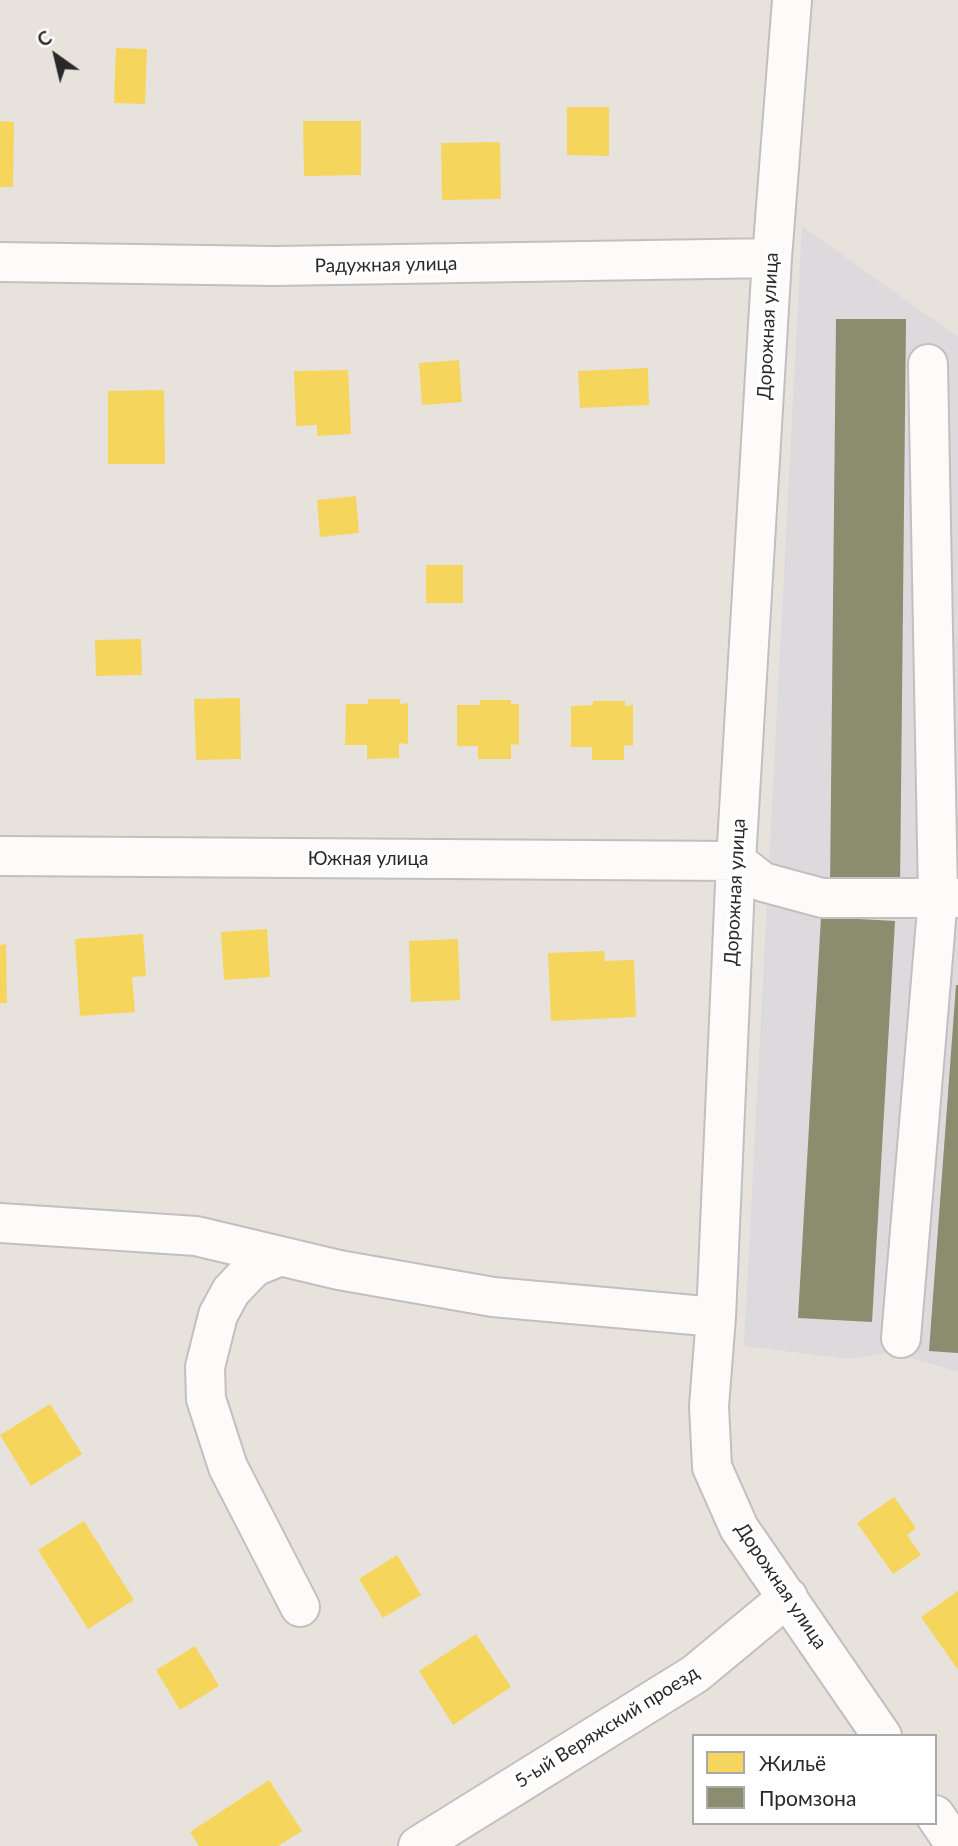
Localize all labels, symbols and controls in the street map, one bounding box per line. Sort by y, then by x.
north arrow [21,21,91,91]
text: С [32,25,56,51]
street label: Радужная улица [314,252,458,278]
street label: Дорожная улица [753,252,783,400]
street label: Дорожная улица [720,818,750,966]
street label: Южная улица [308,848,428,870]
street label: Дорожная улица [730,1519,832,1653]
street label: 5-ый Веряжский проезд [511,1661,703,1793]
legend [692,1734,937,1825]
text: Жильё [759,1750,826,1775]
text: Промзона [759,1785,856,1810]

